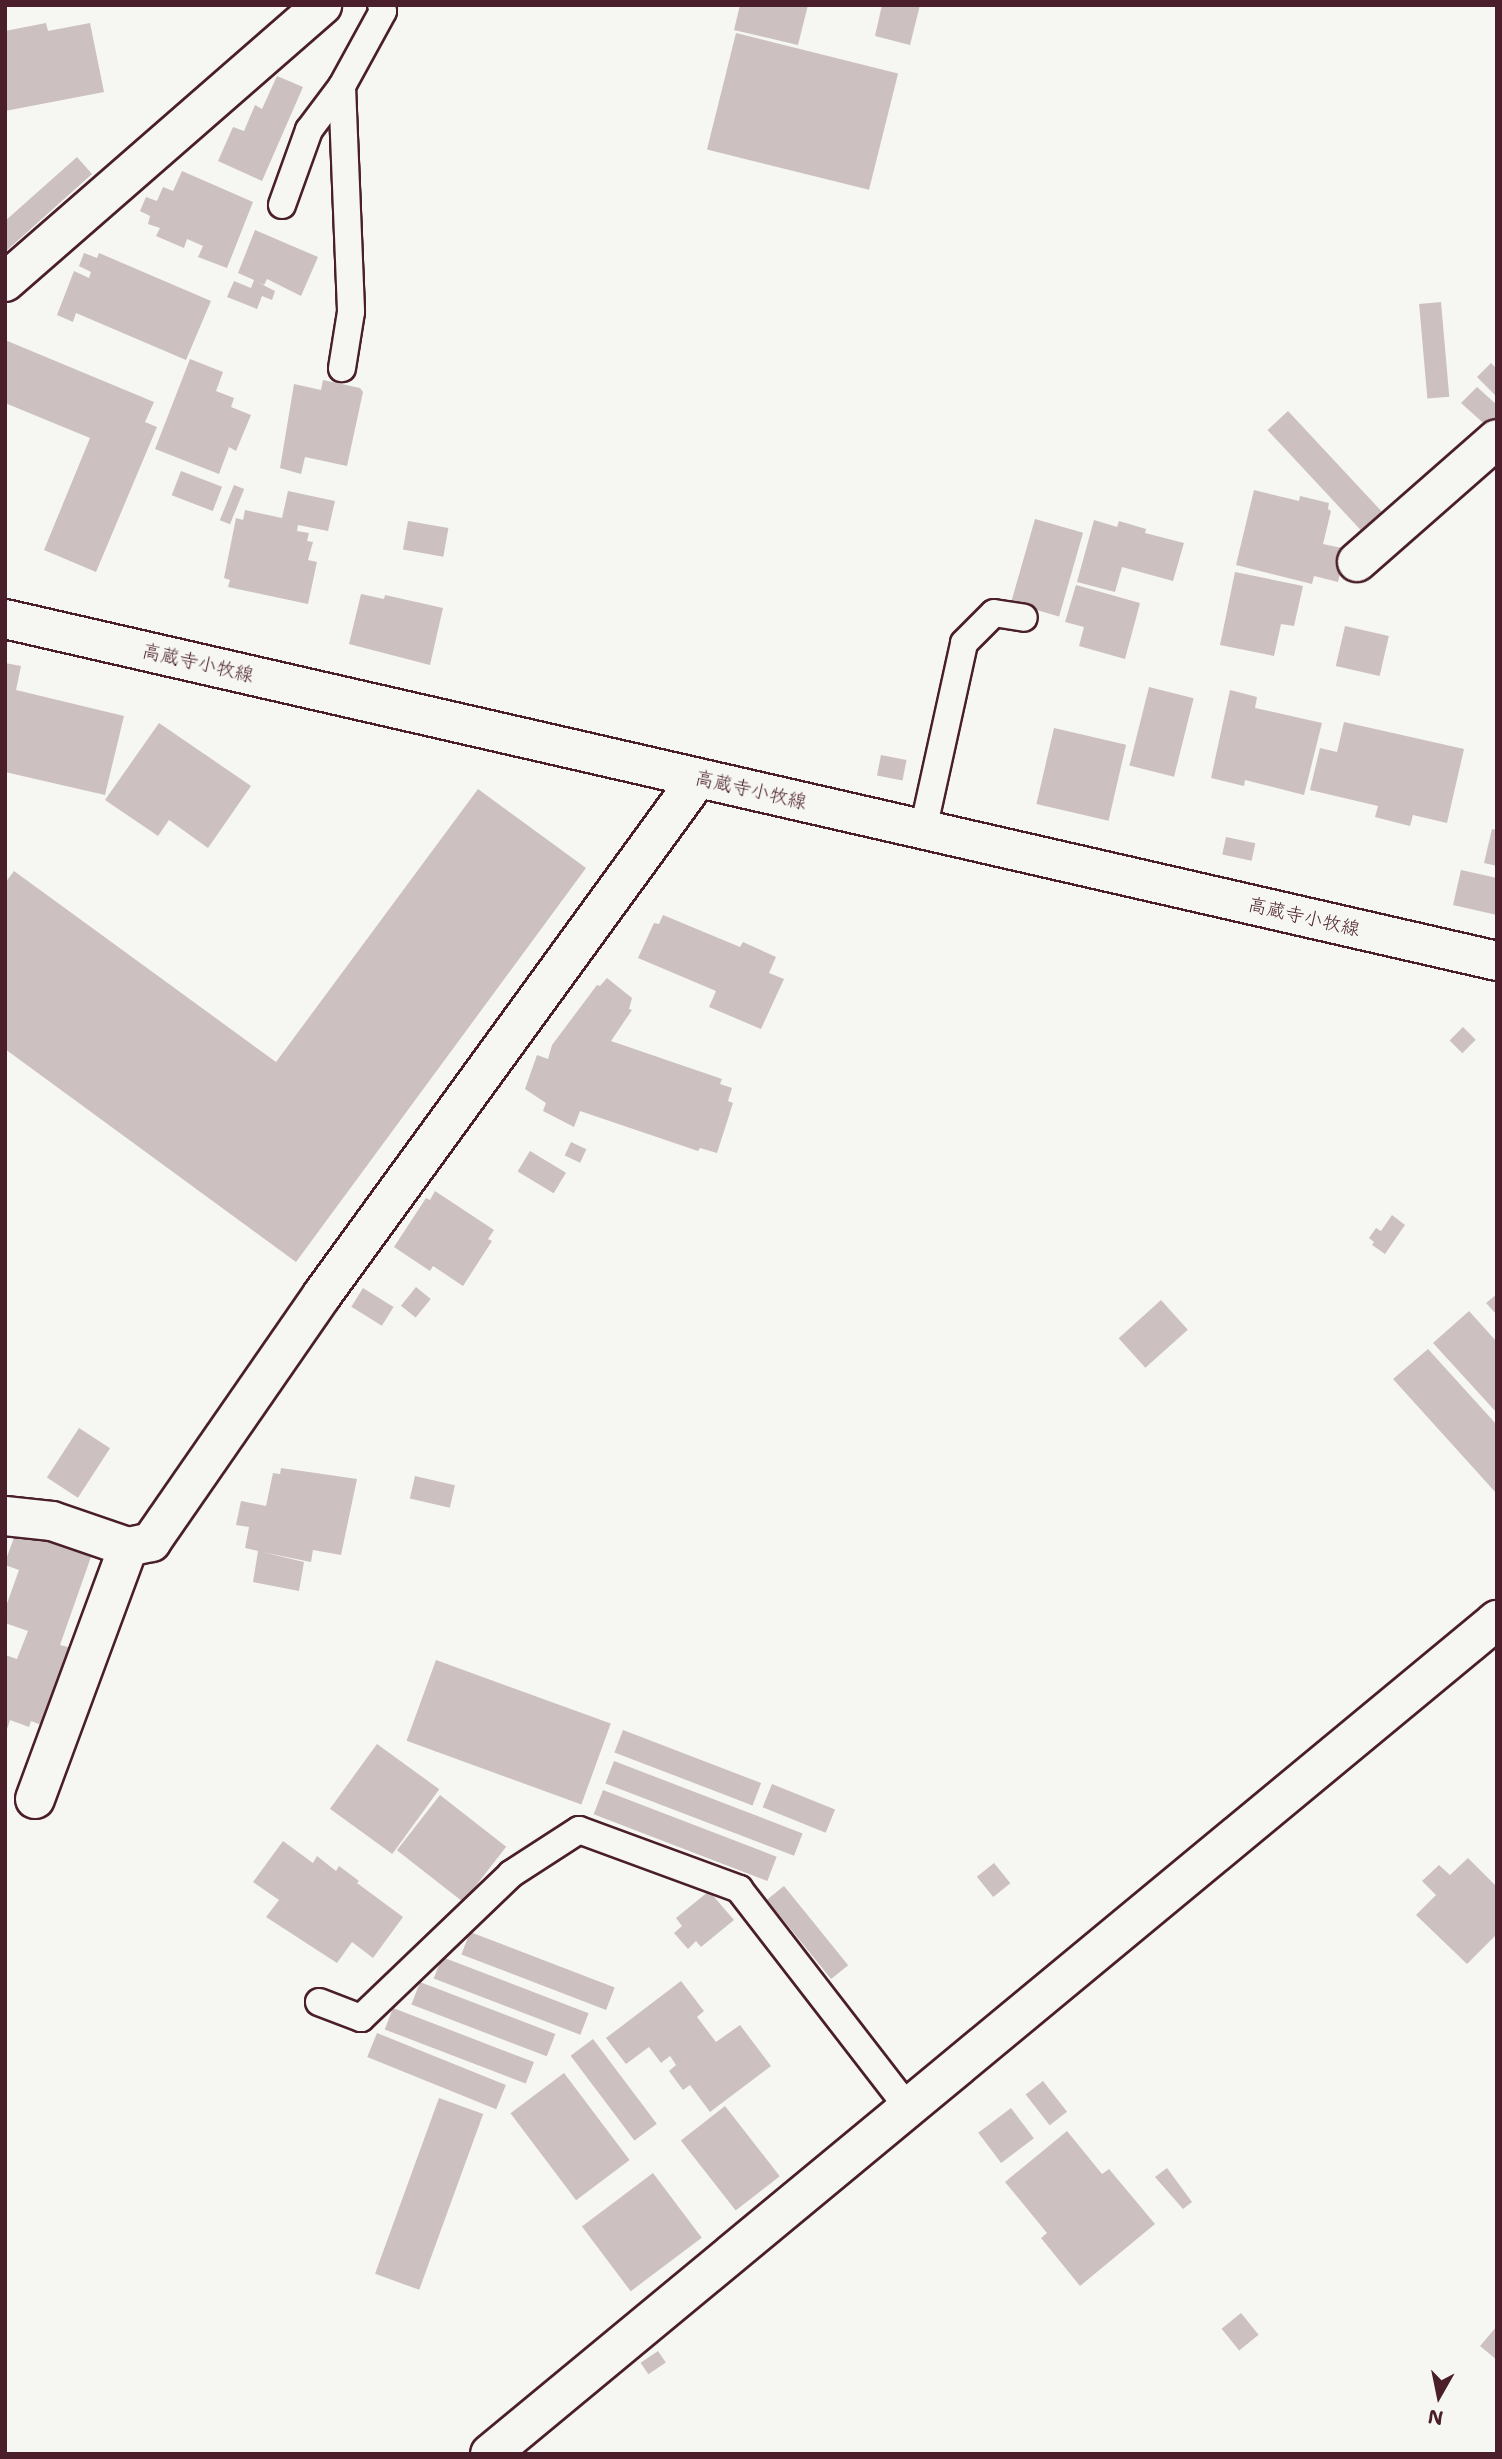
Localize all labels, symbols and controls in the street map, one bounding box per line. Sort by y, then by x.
street label: 高蔵寺小牧線 [140,639,256,687]
street label: 高蔵寺小牧線 [693,766,809,814]
street label: 高蔵寺小牧線 [1246,893,1362,941]
north arrow [1404,2361,1474,2431]
text: N [1426,2404,1445,2431]

